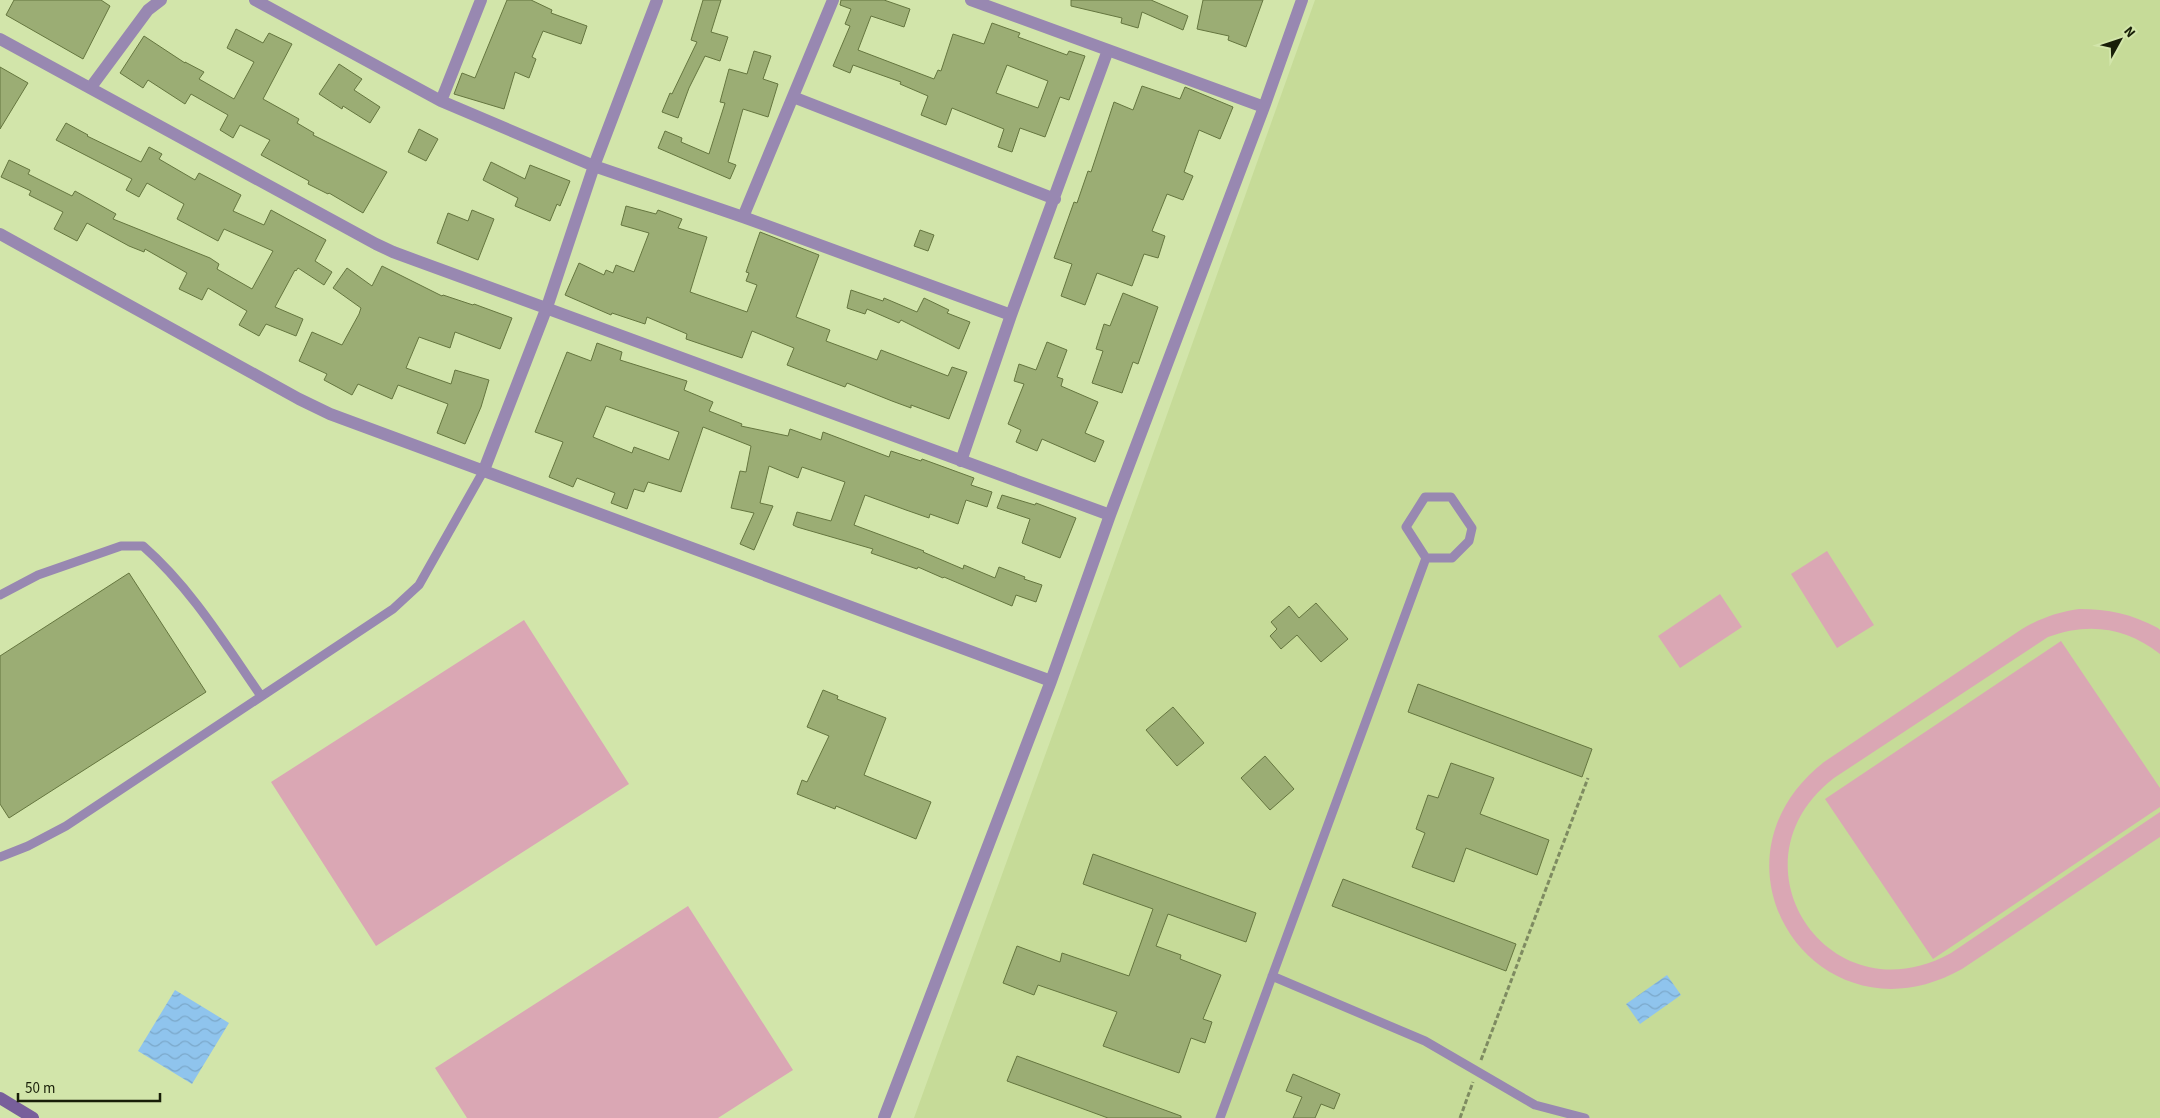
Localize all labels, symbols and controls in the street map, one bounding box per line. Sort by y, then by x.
north arrow [2095,15,2145,65]
text: N [2119,22,2140,42]
scale bar [18,1070,160,1102]
text: 50 m [25,1078,55,1099]

